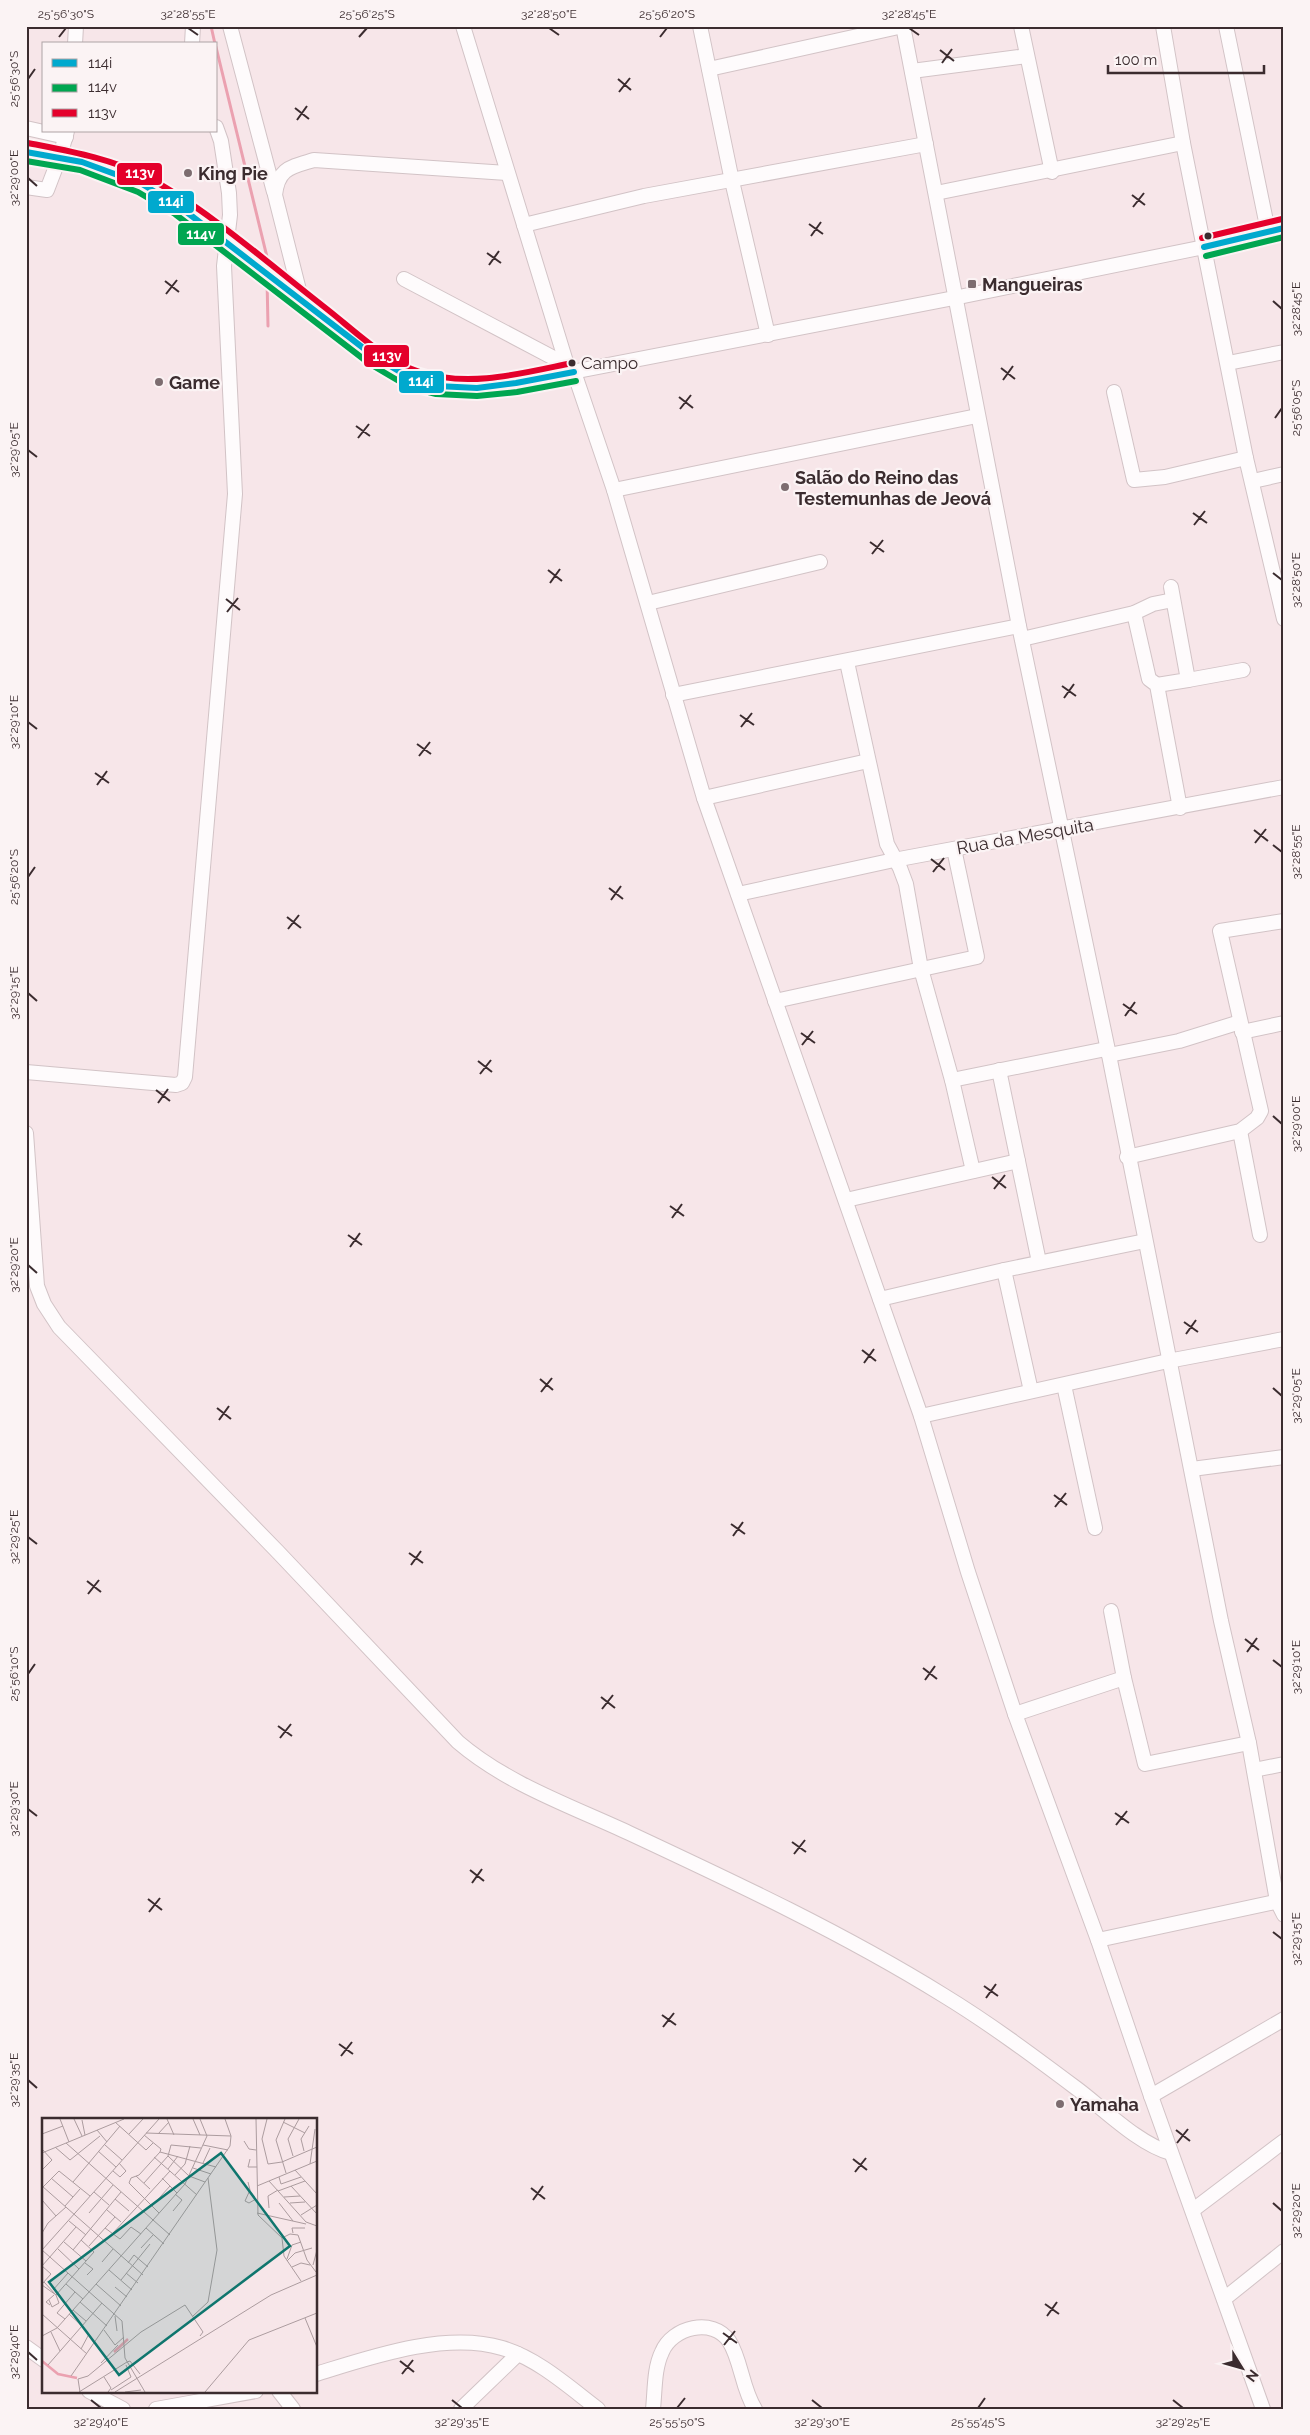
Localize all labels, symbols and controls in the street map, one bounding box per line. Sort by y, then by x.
text: 25°56'30"S [38,7,94,21]
text: 32°28'55"E [160,7,216,21]
text: 25°56'25"S [339,7,395,21]
text: 32°28'50"E [521,7,577,21]
text: 25°56'20"S [639,7,695,21]
text: 32°28'45"E [882,7,936,21]
legend [42,42,218,132]
scale bar [1108,42,1264,74]
text: 25°56'30"S [7,51,21,107]
text: 100 m [1115,51,1157,69]
text: 114i [88,54,112,72]
text: 114v [88,78,117,96]
text: 113v [88,104,117,122]
text: 32°29'00"E [7,150,21,206]
line badge: 113v [116,162,163,186]
place label: King Pie [198,163,268,184]
text: 113v [125,165,155,181]
marker: King Pie [182,167,194,179]
line badge: 114i [147,190,195,214]
text: 114i [158,193,184,209]
line badge: 114v [177,222,225,246]
text: 114v [186,226,216,242]
unlabelled marker [1203,231,1213,241]
place label: Mangueiras [982,274,1083,295]
marker: Mangueiras [966,278,978,290]
text: 32°28'45"E [1289,282,1303,336]
line badge: 113v [363,344,410,368]
text: 113v [372,348,402,364]
place label: Campo [581,353,638,373]
marker: Campo [567,358,577,368]
line badge: 114i [398,370,445,394]
place label: Game [169,372,220,393]
text: 114i [408,373,434,389]
marker: Game [153,376,165,388]
text: 25°56'05"S [1289,380,1303,436]
text: 32°29'05"E [7,422,21,478]
place label: Salão do Reino das Testemunhas de Jeová [795,467,991,509]
marker: Salão do Reino das Testemunhas de Jeová [779,481,791,493]
text: 32°28'50"E [1289,552,1303,608]
text: 32°29'10"E [7,695,21,749]
street label: Rua da Mesquita [955,814,1095,858]
text: 32°28'55"E [1289,824,1303,880]
text: 25°56'20"S [7,849,21,905]
text: 32°29'15"E [7,966,21,1020]
text: 32°29'00"E [1289,1096,1303,1152]
text: 32°29'20"E [7,1237,21,1293]
text: 32°29'05"E [1289,1368,1303,1424]
text: 32°29'25"E [7,1510,21,1564]
text: 32°29'10"E [1289,1640,1303,1694]
text: 25°56'10"S [7,1646,21,1702]
text: 32°29'30"E [7,1781,21,1837]
text: 32°29'15"E [1289,1912,1303,1966]
text: 32°29'35"E [7,2053,21,2107]
place label: Yamaha [1070,2094,1139,2115]
marker: Yamaha [1054,2098,1066,2110]
inset map [42,2118,318,2392]
text: 32°29'20"E [1289,2183,1303,2239]
text: 32°29'40"E [7,2325,21,2379]
north arrow [1218,2342,1268,2392]
text: N [1243,2367,1262,2385]
text: 32°29'40"E [74,2415,128,2429]
text: 32°29'35"E [435,2415,489,2429]
text: 25°55'50"S [649,2415,705,2429]
text: 32°29'30"E [794,2415,850,2429]
text: 25°55'45"S [951,2415,1005,2429]
text: 32°29'25"E [1156,2415,1210,2429]

